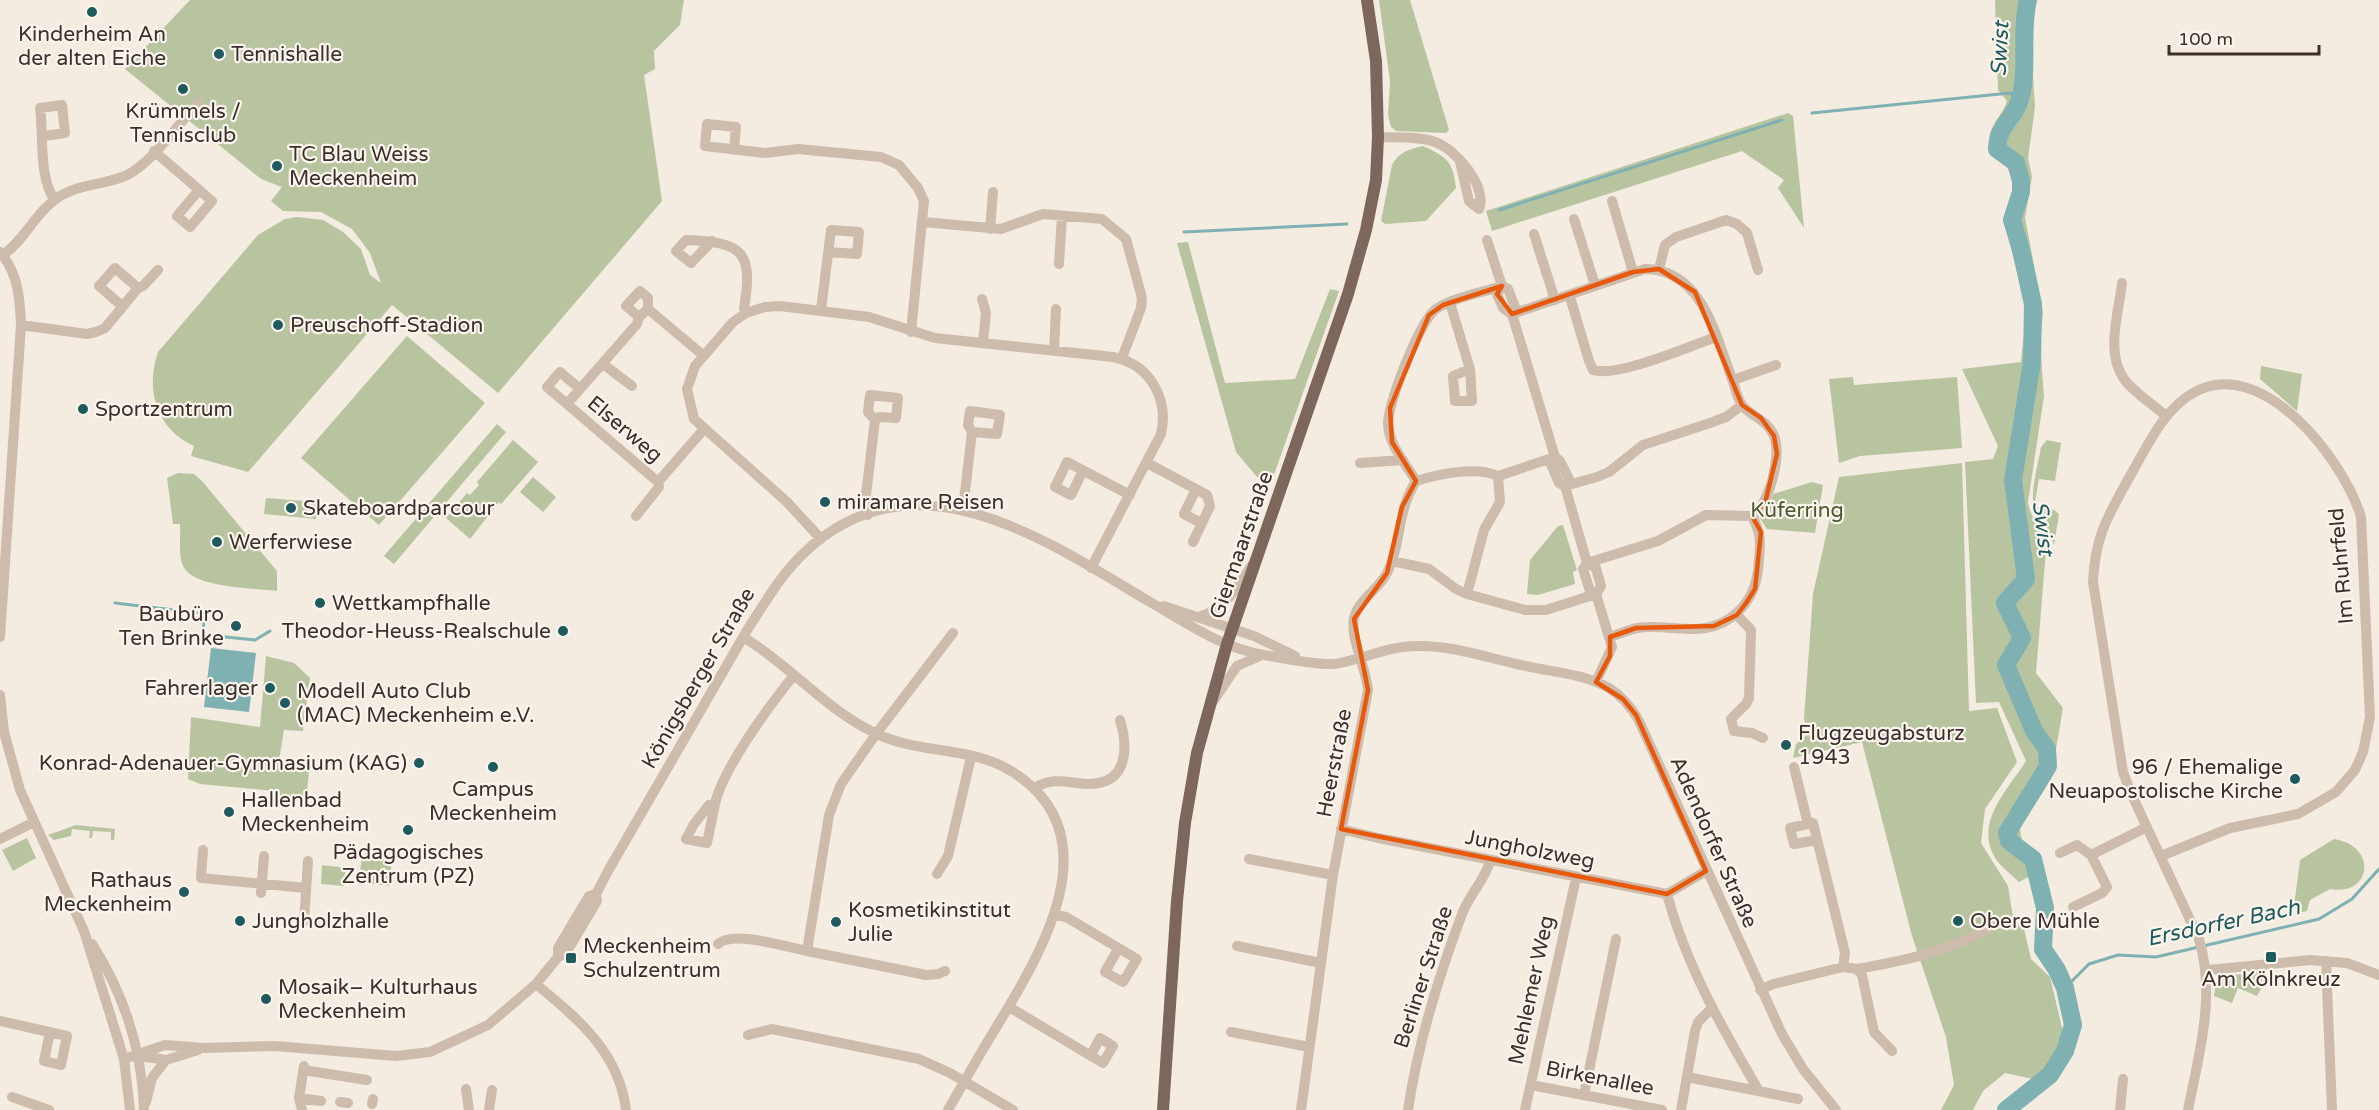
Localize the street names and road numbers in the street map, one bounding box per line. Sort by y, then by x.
street label: Elserweg [582,391,667,468]
street label: Giermaarstraße [1205,468,1278,622]
street label: Im Ruhrfeld [2324,507,2359,625]
street label: Königsberger Straße [636,583,760,773]
street label: Heerstraße [1312,707,1357,819]
street label: Adendorfer Straße [1664,753,1763,932]
street label: Jungholzweg [1463,825,1597,874]
street label: Berliner Straße [1389,903,1458,1051]
street label: Mehlemer Weg [1503,913,1560,1067]
street label: Birkenallee [1544,1056,1656,1101]

